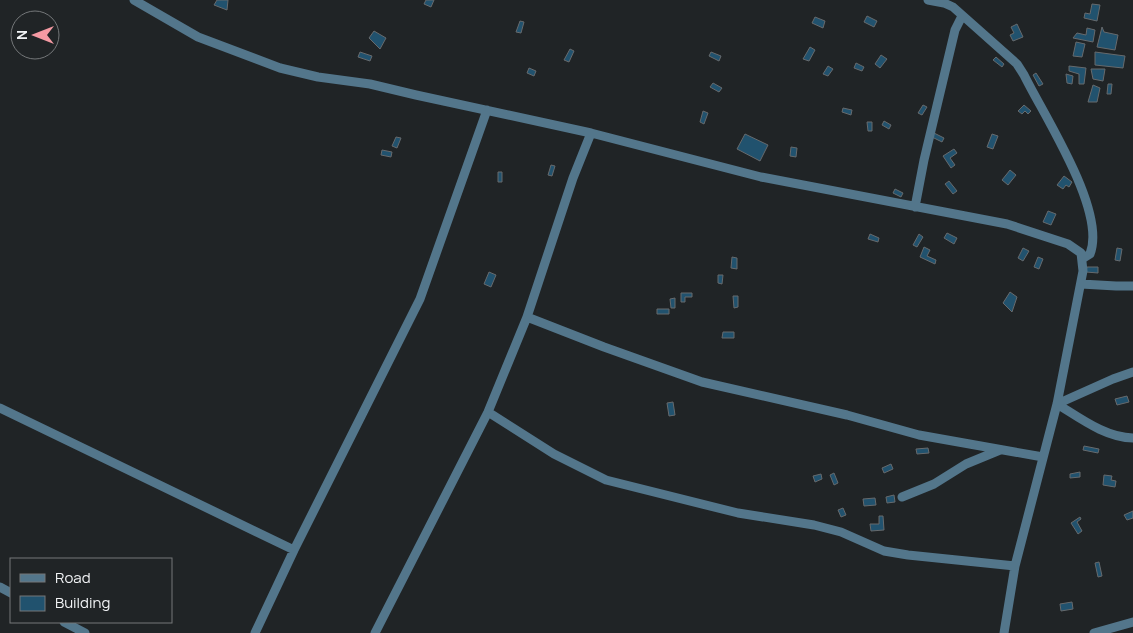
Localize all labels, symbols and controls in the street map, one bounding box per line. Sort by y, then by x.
north arrow [10,10,60,60]
text: N [12,30,31,40]
legend [10,558,172,623]
text: Road [55,567,91,588]
text: Building [55,592,110,613]

